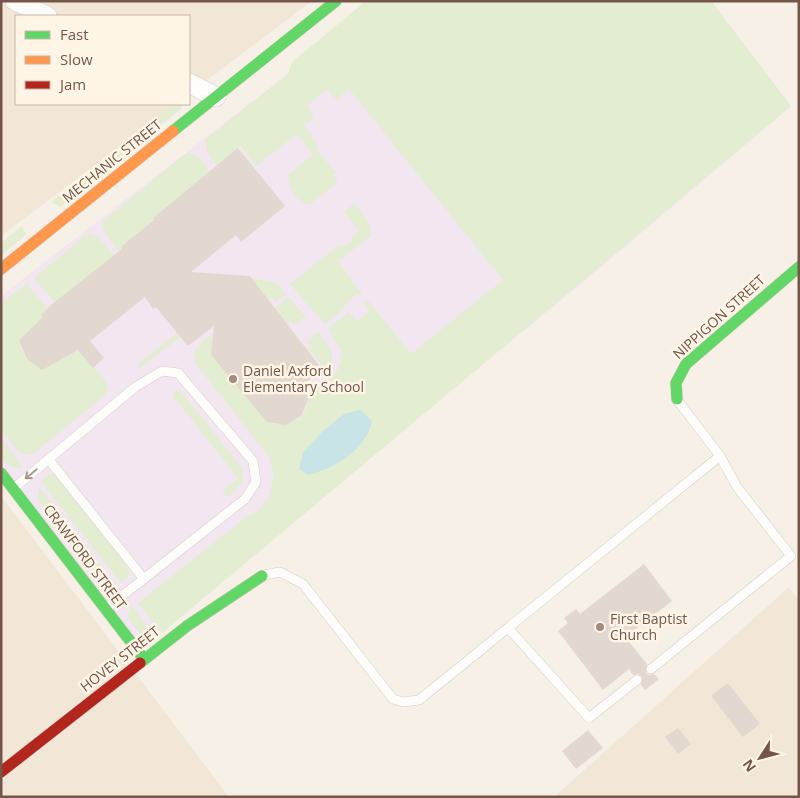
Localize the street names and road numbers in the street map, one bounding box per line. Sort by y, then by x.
street label: MECHANIC STREET [58,114,166,207]
street label: NIPPIGON STREET [669,270,769,363]
street label: CRAWFORD STREET [40,500,131,613]
street label: HOVEY STREET [76,621,164,696]

